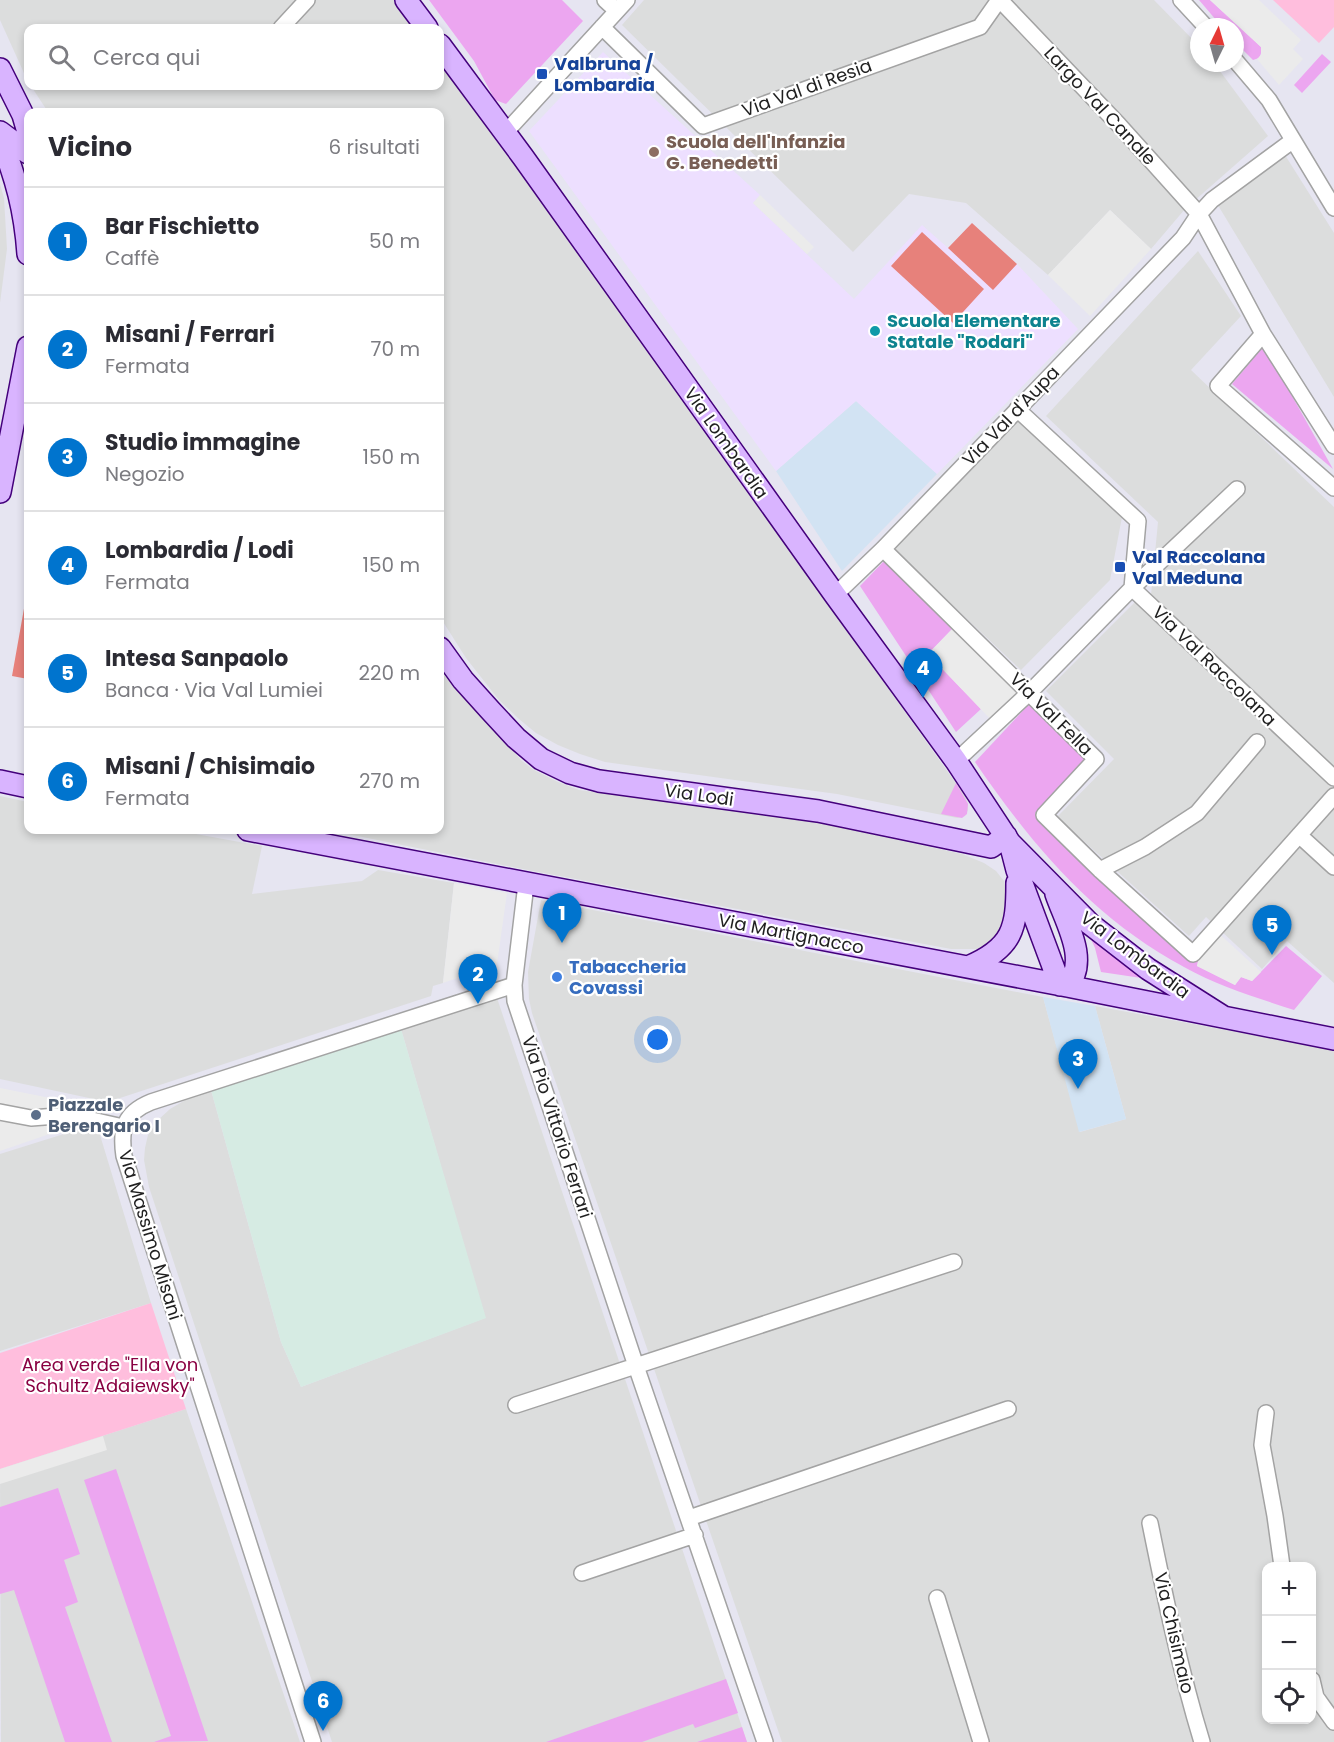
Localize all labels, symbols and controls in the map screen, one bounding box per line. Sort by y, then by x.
north arrow [1190,18,1244,72]
search box [24,24,444,90]
icon: search [45,41,78,74]
street label: Largo Val Canale [1039,41,1162,171]
text: Cerca qui [93,42,200,73]
place label: Valbruna / Lombardia [554,51,655,97]
street label: Via Val di Resia [738,52,875,123]
marker: Valbruna / Lombardia [535,67,549,81]
text: Vicino [48,129,132,165]
place label: Scuola dell'Infanzia G. Benedetti [666,129,846,175]
text: 6 risultati [328,133,420,161]
marker: Scuola dell'Infanzia G. Benedetti [647,145,661,159]
text: Bar Fischietto [105,211,259,242]
text: 1 [64,227,71,255]
text: 50 m [369,227,420,255]
text: Caffè [105,244,160,272]
place label: Scuola Elementare Statale "Rodari" [887,308,1061,354]
text: Misani / Ferrari [105,319,275,350]
marker: Scuola Elementare Statale "Rodari" [868,324,882,338]
text: 2 [62,335,73,363]
text: 70 m [371,335,420,363]
text: Fermata [105,352,190,380]
street label: Via Val d'Aupa [956,360,1065,471]
street label: Via Lombardia [679,382,774,504]
text: Studio immagine [105,427,300,458]
text: 3 [61,443,74,471]
text: 150 m [363,443,420,471]
text: Negozio [105,460,185,488]
text: Lombardia / Lodi [105,535,294,566]
place label: Val Raccolana Val Meduna [1132,544,1266,590]
text: 4 [61,551,74,579]
text: 150 m [363,551,420,579]
marker: Val Raccolana Val Meduna [1113,560,1127,574]
text: Fermata [105,568,190,596]
street label: Via Val Raccolana [1147,600,1282,732]
text: Intesa Sanpaolo [105,643,288,674]
pin: 4 [904,648,942,698]
text: 5 [61,659,74,687]
text: 220 m [359,659,420,687]
street label: Via Val Fella [1004,666,1099,761]
text: Banca · Via Val Lumiei [105,676,323,704]
text: Misani / Chisimaio [105,751,315,782]
text: 6 [61,767,74,795]
text: 270 m [359,767,420,795]
street label: Via Lodi [663,777,735,812]
text: Fermata [105,784,190,812]
pin: 1 [542,894,582,943]
street label: Via Lombardia [1075,905,1195,1004]
pin: 5 [1252,906,1292,955]
street label: Via Martignacco [716,907,866,960]
pin: 2 [458,954,498,1004]
place label: Tabaccheria Covassi [569,954,687,1000]
marker: Tabaccheria Covassi [550,970,564,984]
your location [643,1025,672,1054]
street label: Via Pio Vittorio Ferrari [516,1032,599,1221]
pin: 3 [1058,1040,1098,1089]
place label: Piazzale Berengario I [48,1092,160,1138]
marker: Piazzale Berengario I [29,1108,43,1122]
street label: Via Massimo Misani [113,1147,188,1323]
park label: Area verde "Ella von Schultz Adaiewsky" [22,1352,198,1398]
map controls [1262,1562,1316,1724]
button: + [1262,1562,1316,1616]
street label: Via Chisimaio [1148,1570,1201,1696]
button: − [1262,1616,1316,1670]
button: locate [1262,1670,1316,1724]
pin: 6 [304,1682,342,1731]

